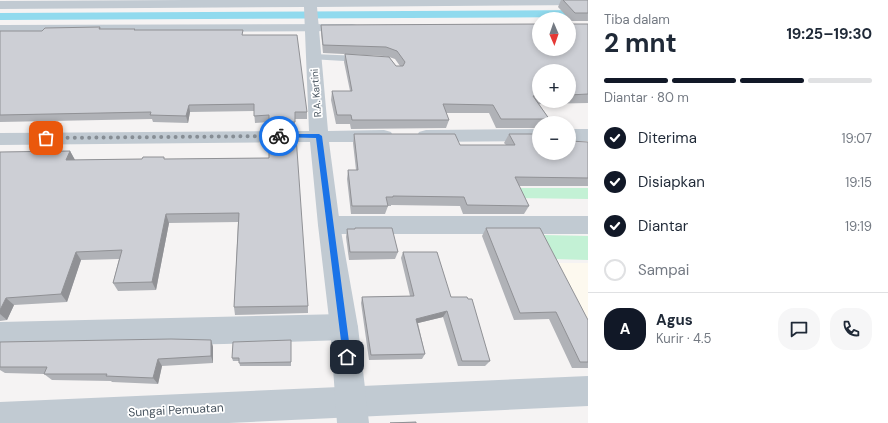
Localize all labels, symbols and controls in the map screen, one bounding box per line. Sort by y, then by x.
text: Tiba dalam [604,11,670,28]
north arrow [532,12,576,56]
map controls [532,12,576,160]
text: 19:25–19:30 [786,24,872,44]
text: 2 mnt [604,26,677,60]
button: + [532,64,576,108]
street label: R.A. Kartini [308,68,324,118]
text: Diantar · 80 m [604,89,689,106]
courier [259,116,299,156]
button: − [532,116,576,160]
pin [29,121,63,155]
icon: bike [268,125,290,147]
icon: bag [35,127,57,149]
icon: check [604,127,626,149]
text: Diterima [638,128,697,148]
text: 19:07 [842,130,872,147]
icon: check [604,171,626,193]
text: Disiapkan [638,172,705,192]
text: 19:15 [845,174,872,191]
icon: check [604,215,626,237]
text: Diantar [638,216,688,236]
text: 19:19 [845,218,872,235]
text: Sampai [638,260,689,280]
button: chat [778,308,820,350]
button: phone [830,308,872,350]
text: Agus [656,310,693,330]
text: A [620,319,630,339]
text: Kurir · 4.5 [656,330,711,347]
pin [330,340,364,374]
icon: home [336,346,358,368]
street label: Sungai Pemuatan [128,400,224,420]

